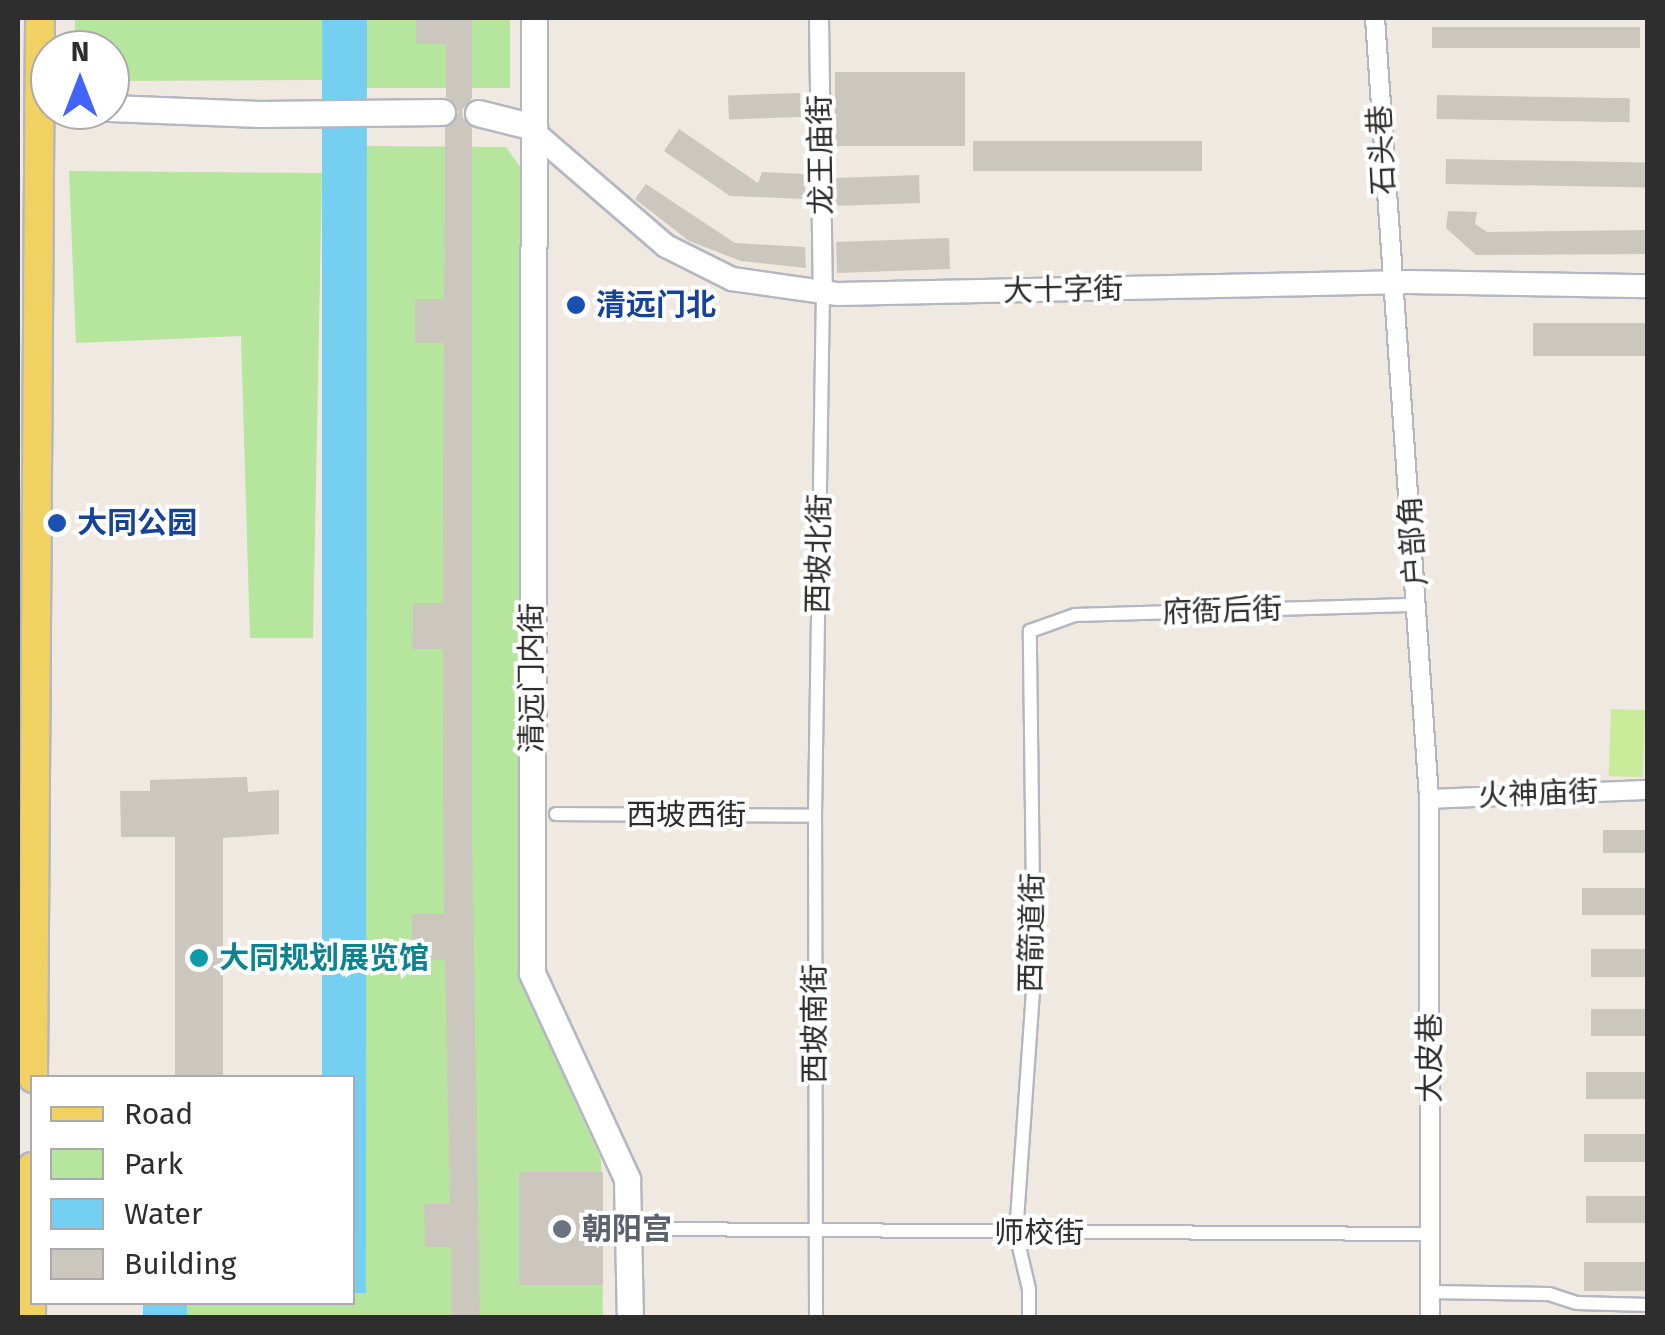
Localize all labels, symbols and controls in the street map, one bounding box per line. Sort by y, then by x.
north arrow [30,30,130,130]
text: N [71,35,89,68]
street label: 龙王庙街 [802,95,840,215]
street label: 石头巷 [1362,104,1402,196]
street label: 大十字街 [1003,271,1123,309]
place label: 清远门北 [596,287,716,323]
marker: 清远门北 [565,294,587,316]
street label: 西坡北街 [800,494,838,614]
street label: 户部角 [1392,495,1434,587]
place label: 大同公园 [77,505,197,541]
marker: 大同公园 [46,512,68,534]
street label: 府衙后街 [1161,591,1283,631]
street label: 清远门内街 [514,603,550,753]
street label: 火神庙街 [1477,774,1599,814]
street label: 西坡西街 [626,797,746,833]
street label: 西箭道街 [1013,873,1051,993]
place label: 大同规划展览馆 [219,940,429,976]
marker: 大同规划展览馆 [188,947,210,969]
street label: 西坡南街 [797,964,833,1084]
street label: 大皮巷 [1412,1013,1448,1103]
legend [30,1075,355,1305]
text: Road [124,1096,193,1132]
text: Park [124,1146,183,1182]
text: Water [124,1196,203,1232]
place label: 朝阳宫 [582,1211,672,1247]
street label: 师校街 [994,1215,1084,1251]
marker: 朝阳宫 [551,1218,573,1240]
text: Building [124,1246,236,1282]

